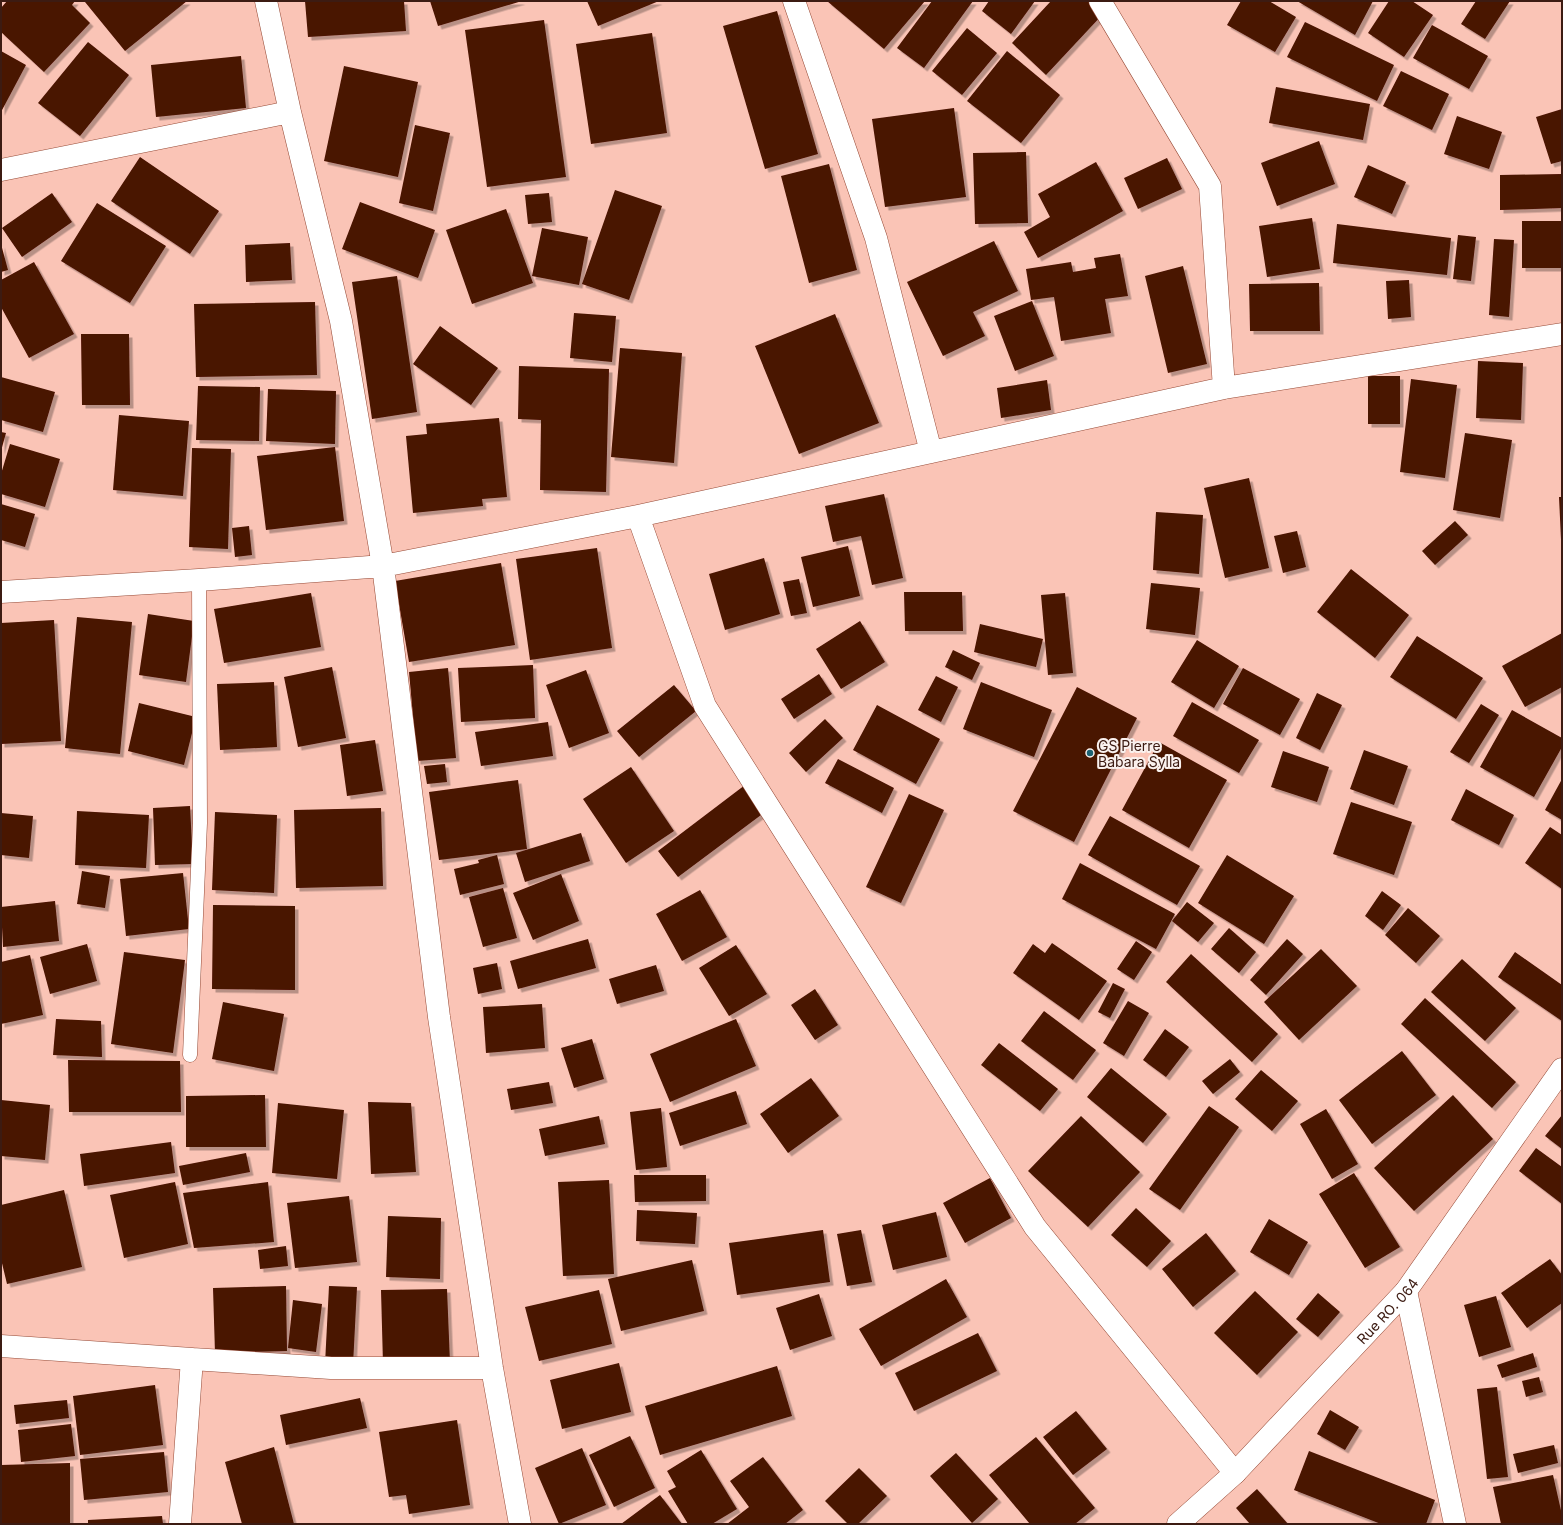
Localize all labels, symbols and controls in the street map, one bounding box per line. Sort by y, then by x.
place label: GS Pierre Babara Sylla [1098,737,1180,770]
marker: GS Pierre Babara Sylla [1085,748,1095,758]
street label: Rue RO. 064 [1353,1274,1421,1347]

